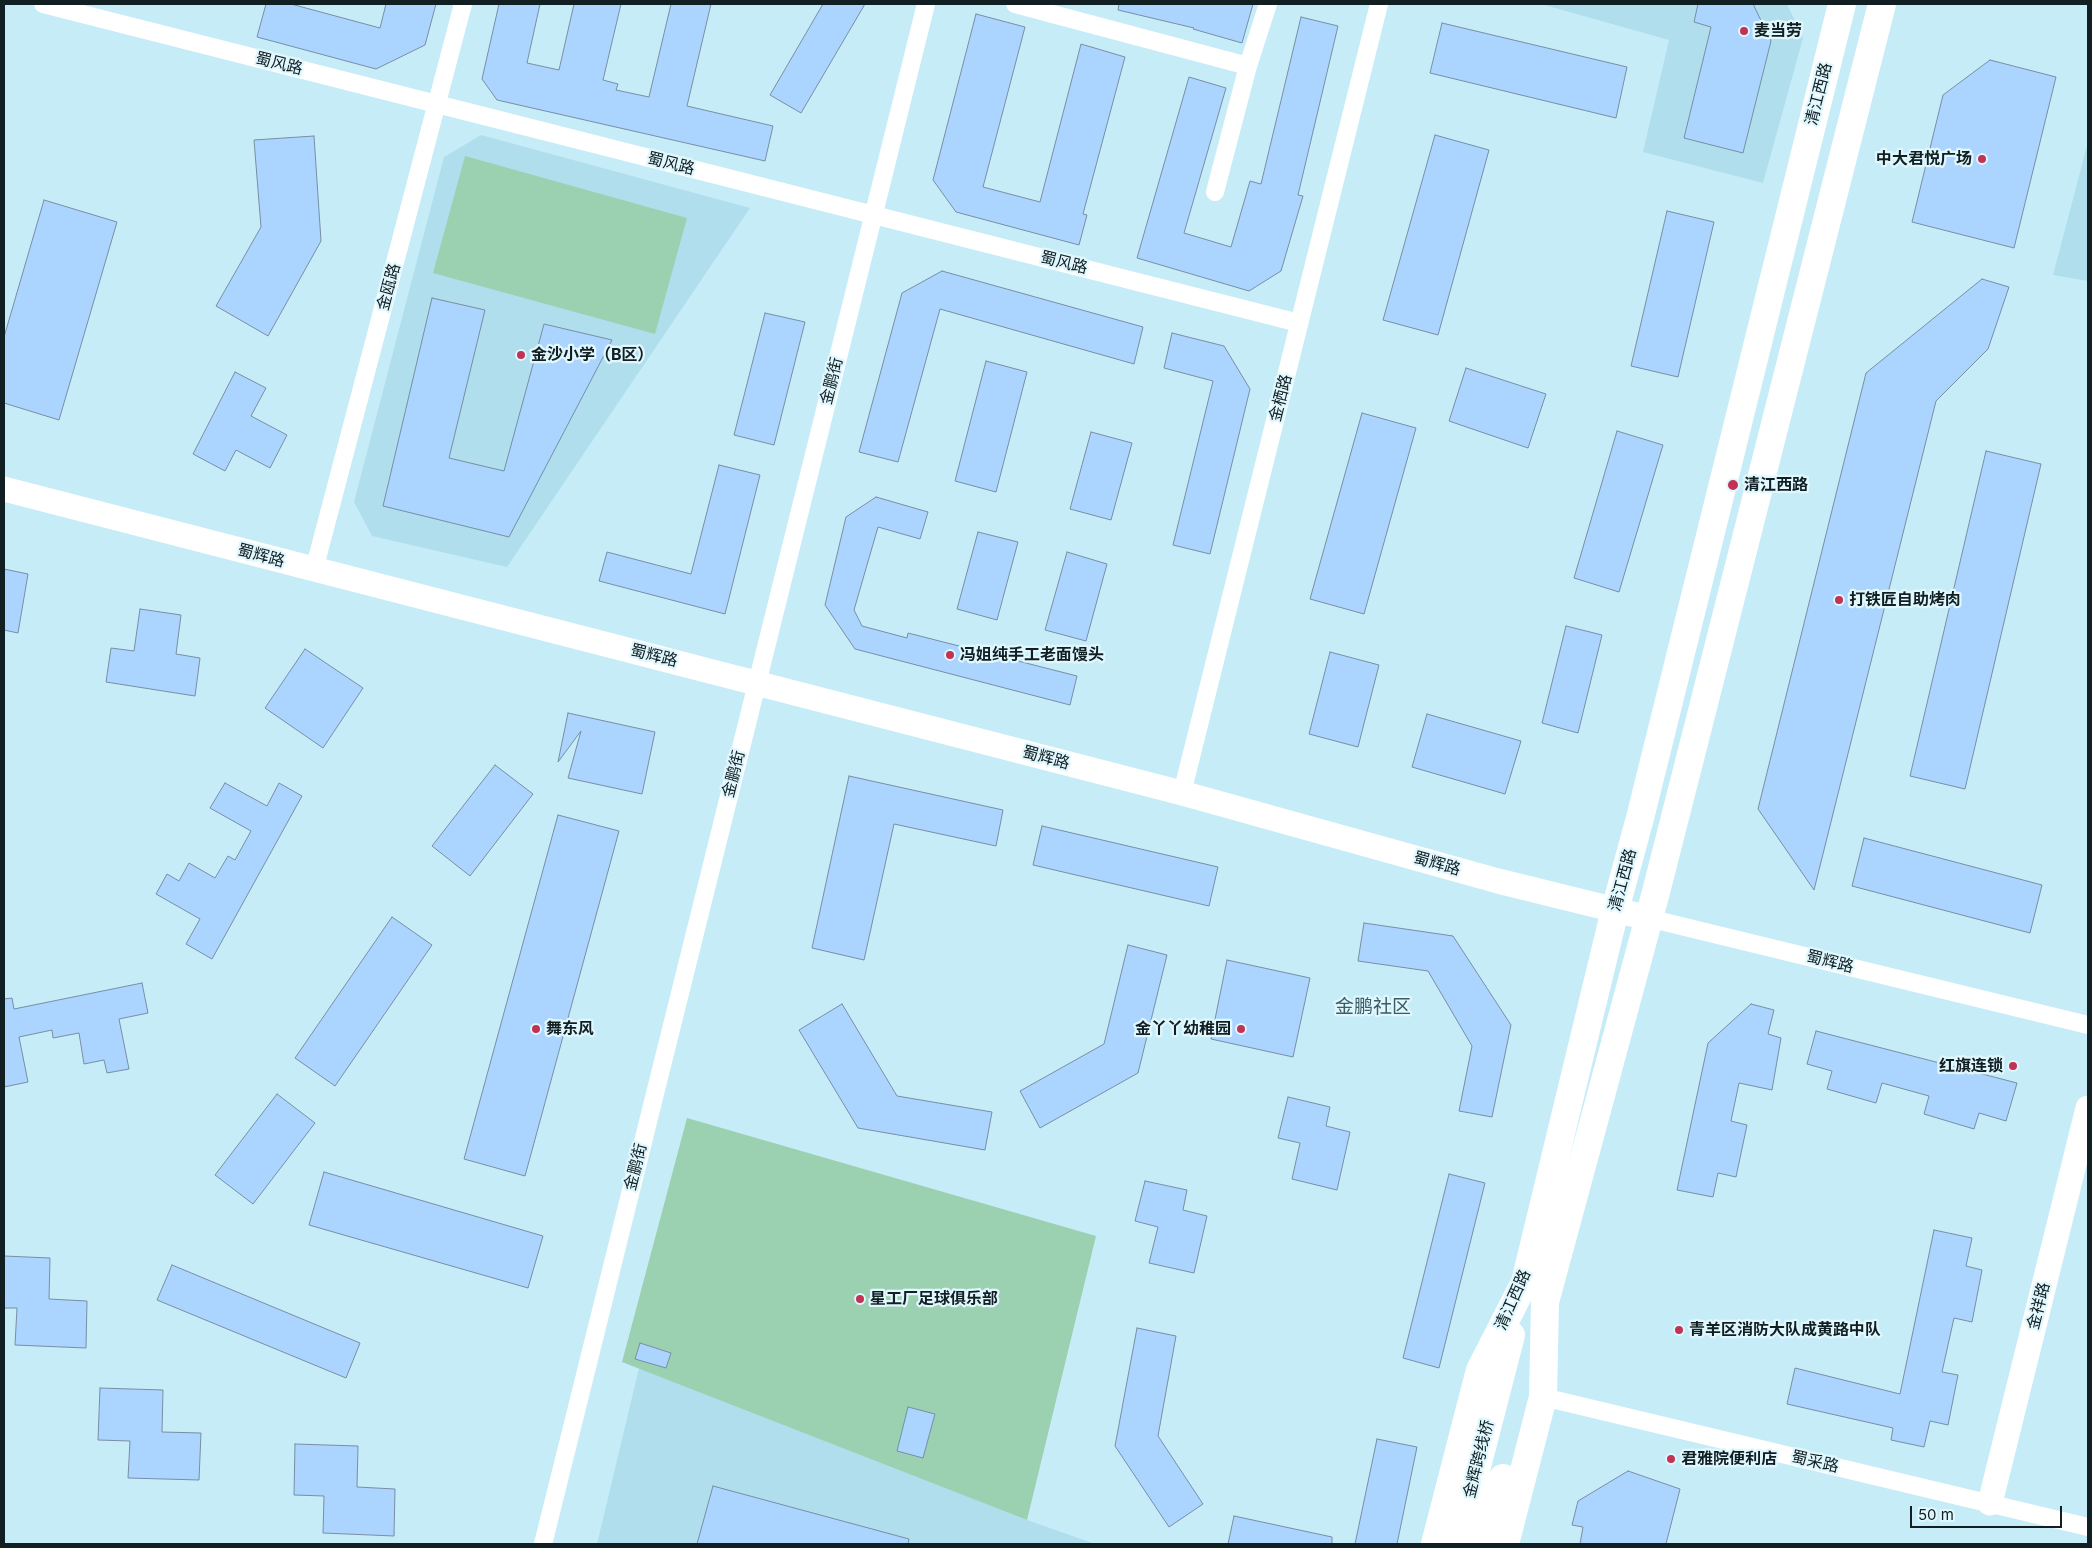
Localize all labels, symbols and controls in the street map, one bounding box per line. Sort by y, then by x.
place label: 麦当劳 [1754,21,1802,41]
marker: 麦当劳 [1738,25,1750,37]
street label: 蜀风路 [253,49,305,79]
street label: 清江西路 [1802,61,1836,127]
street label: 蜀风路 [645,149,697,179]
place label: 中大君悦广场 [1876,149,1972,169]
marker: 中大君悦广场 [1976,153,1988,165]
street label: 蜀风路 [1038,248,1090,278]
street label: 金瓯路 [374,261,404,313]
place label: 金沙小学（B区） [531,345,654,365]
marker: 金沙小学（B区） [515,349,527,361]
street label: 金鹏街 [817,355,847,407]
street label: 金栖路 [1266,372,1296,424]
place label: 清江西路 [1744,475,1808,495]
marker: 清江西路 [1726,478,1740,492]
street label: 蜀辉路 [235,541,287,571]
place label: 打铁匠自助烤肉 [1849,590,1961,610]
marker: 打铁匠自助烤肉 [1833,594,1845,606]
street label: 蜀辉路 [628,641,680,671]
place label: 冯姐纯手工老面馒头 [960,645,1104,665]
marker: 冯姐纯手工老面馒头 [944,649,956,661]
street label: 蜀辉路 [1020,743,1072,773]
street label: 金鹏街 [719,748,749,800]
street label: 清江西路 [1605,847,1641,913]
street label: 蜀辉路 [1411,848,1463,880]
street label: 蜀辉路 [1804,947,1856,977]
district label: 金鹏社区 [1335,996,1411,1018]
place label: 舞东风 [546,1019,594,1039]
place label: 金丫丫幼稚园 [1135,1019,1231,1039]
marker: 舞东风 [530,1023,542,1035]
marker: 金丫丫幼稚园 [1235,1023,1247,1035]
place label: 红旗连锁 [1939,1056,2003,1076]
marker: 红旗连锁 [2007,1060,2019,1072]
street label: 金鹏街 [621,1141,651,1193]
street label: 清江西路 [1491,1267,1535,1333]
street label: 金祥路 [2024,1280,2054,1332]
place label: 星工厂足球俱乐部 [870,1289,998,1309]
marker: 星工厂足球俱乐部 [854,1293,866,1305]
place label: 青羊区消防大队成黄路中队 [1689,1320,1881,1340]
marker: 青羊区消防大队成黄路中队 [1673,1324,1685,1336]
street label: 金辉跨线桥 [1460,1418,1498,1500]
street label: 蜀采路 [1789,1447,1841,1477]
place label: 君雅院便利店 [1681,1449,1777,1469]
marker: 君雅院便利店 [1665,1453,1677,1465]
scale bar [1912,1496,2064,1528]
text: 50 m [1918,1505,1954,1524]

